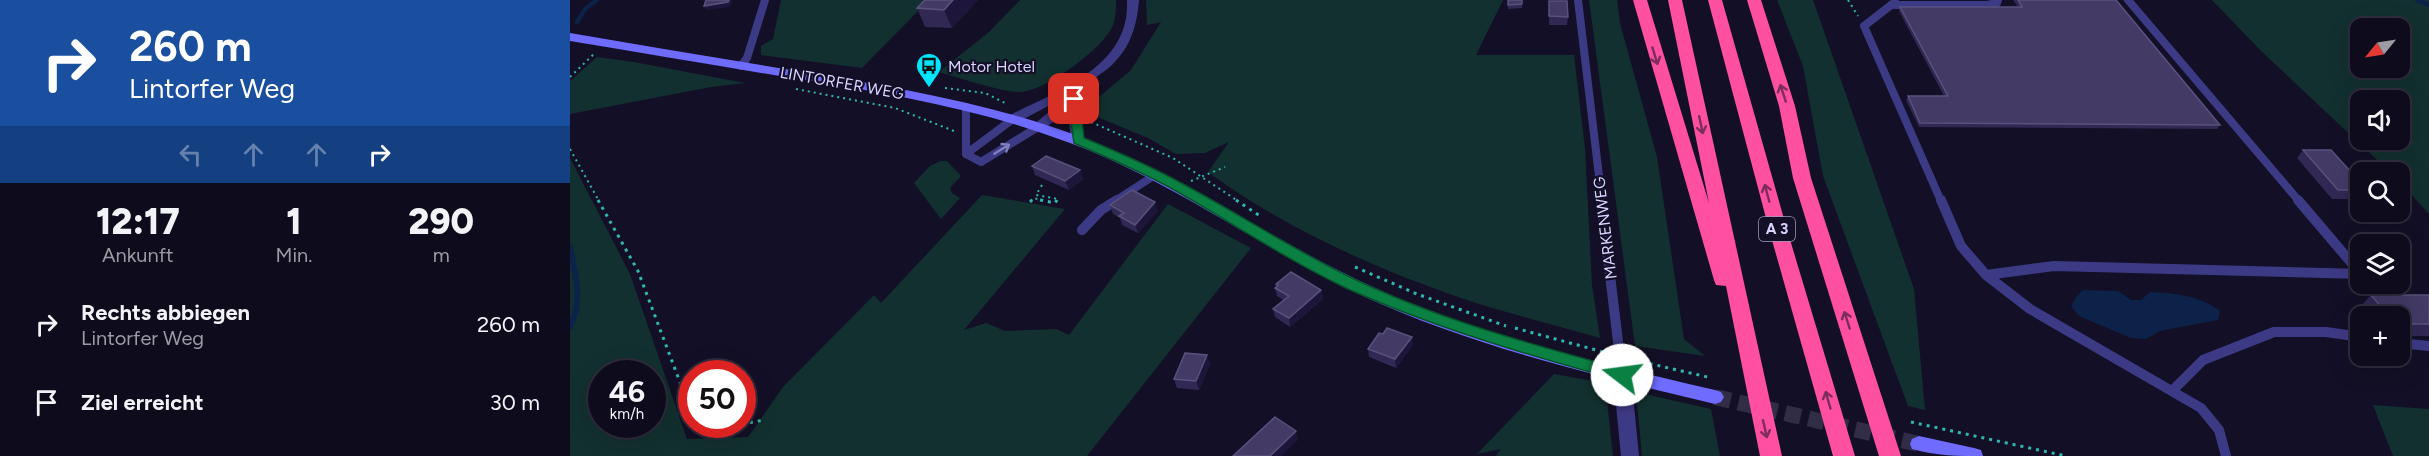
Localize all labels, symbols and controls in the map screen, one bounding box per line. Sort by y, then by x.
north arrow [2350,18,2410,78]
map controls [2350,18,2410,366]
text: 260 m [129,21,252,72]
icon: right [30,24,108,102]
one-way arrow [1650,46,1661,65]
bus stop icon: Motor Hotel [914,51,944,89]
place label: Motor Hotel [948,57,1035,76]
street label: LINTORFER WEG [779,63,905,103]
text: Lintorfer Weg [129,72,295,105]
pin [1048,73,1099,124]
icon: arrive [1057,82,1090,115]
one-way arrow [1777,84,1788,103]
button: sound [2350,90,2410,150]
one-way arrow [1696,115,1707,134]
icon: left [174,138,207,171]
icon: ahead [237,138,270,171]
icon: ahead [300,138,333,171]
icon: right [363,138,396,171]
one-way arrow [993,142,1010,154]
button: search [2350,162,2410,222]
street label: MARKENWEG [1589,176,1621,280]
one-way arrow [1761,183,1773,202]
text: 12:17 [96,200,180,243]
text: 1 [286,200,302,243]
text: 290 [408,200,474,243]
road number: A 3 [1759,217,1795,241]
button: layers [2350,234,2410,294]
text: Ankunft [102,243,174,267]
text: Min. [276,243,312,267]
text: m [433,243,450,267]
text: Rechts abbiegen [81,299,250,326]
button: + [2350,306,2410,366]
icon: right [30,308,63,341]
text: 260 m [477,311,540,338]
one-way arrow [1841,311,1852,330]
text: Lintorfer Weg [81,326,204,350]
position arrow [1590,343,1654,407]
speed limit sign: 50 [678,360,756,438]
text: 46 [609,373,645,410]
icon: arrive [30,386,63,419]
text: Ziel erreicht [81,389,204,416]
text: 30 m [490,389,540,416]
one-way arrow [1822,391,1833,410]
text: km/h [610,405,644,423]
one-way arrow [1760,420,1772,439]

